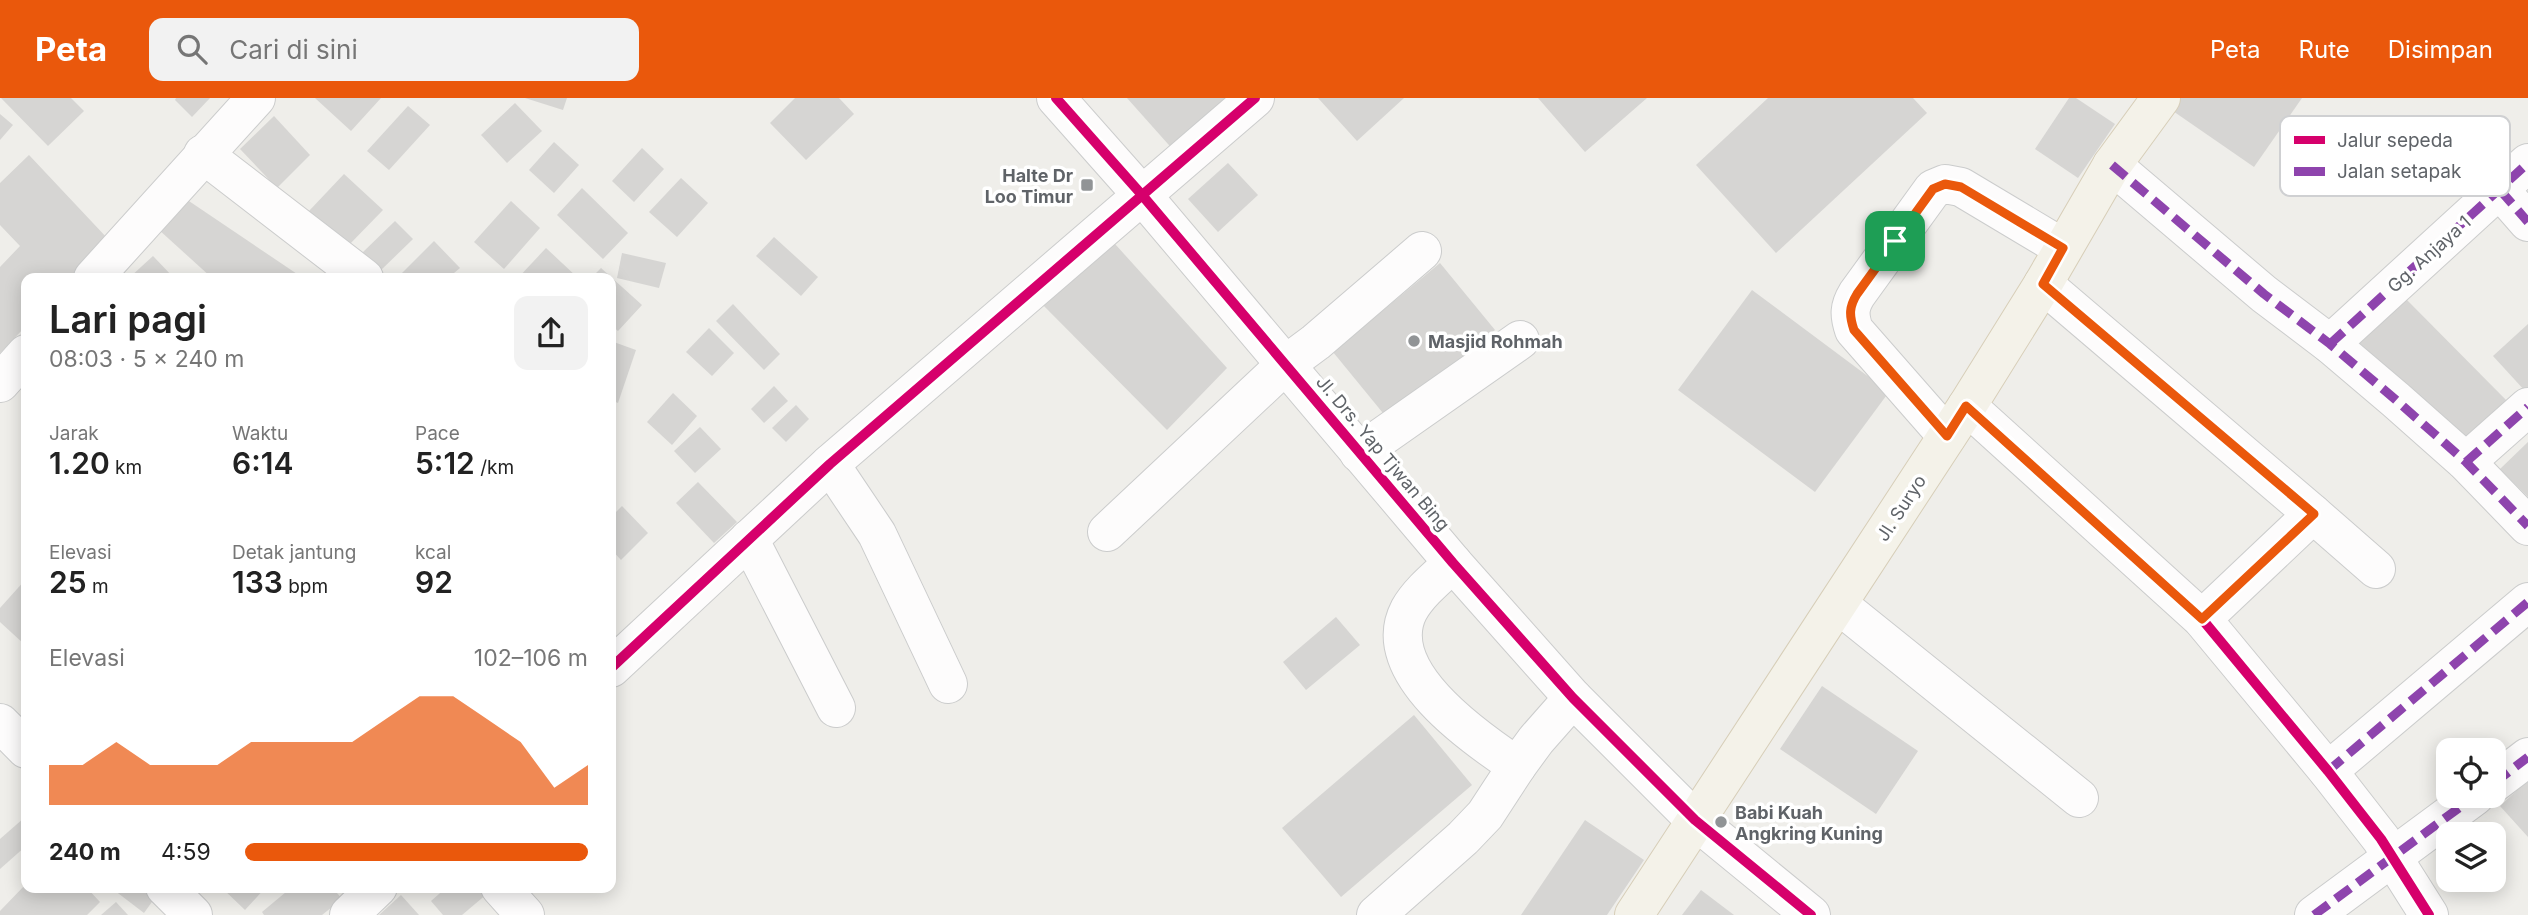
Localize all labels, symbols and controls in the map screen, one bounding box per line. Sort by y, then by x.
search box [149,18,639,81]
text: Peta [35,29,107,69]
icon: search [173,30,211,68]
text: Cari di sini [229,34,358,65]
text: Peta [2210,35,2261,64]
text: Rute [2299,35,2350,64]
text: Disimpan [2388,35,2493,64]
legend [2280,116,2510,196]
text: Jalur sepeda [2337,129,2453,152]
text: Jalan setapak [2337,160,2462,183]
place label: Halte Dr Loo Timur [985,165,1073,207]
marker: Halte Dr Loo Timur [1079,177,1095,193]
pin [1865,211,1925,271]
street label: Gg. Anjaya 1 [2383,211,2475,297]
icon: arrive [1876,222,1914,260]
text: Lari pagi [49,296,207,342]
button: share [514,296,588,370]
place label: Masjid Rohmah [1428,331,1563,352]
marker: Masjid Rohmah [1406,333,1422,349]
text: 08:03 · 5 × 240 m [49,345,244,373]
street label: Jl. Drs. Yap Tjwan Bing [1312,371,1454,535]
text: Jarak [49,422,99,445]
text: Waktu [232,422,288,445]
text: Pace [415,422,460,445]
text: 1.20 [49,445,110,481]
text: 6:14 [232,445,293,481]
text: 5:12 [415,445,475,481]
text: km [110,456,142,479]
text: /km [475,456,514,479]
street label: Jl. Suryo [1872,471,1930,545]
text: Elevasi [49,541,112,564]
text: Detak jantung [232,541,356,564]
text: kcal [415,541,451,564]
text: 25 [49,564,87,600]
text: 133 [232,564,283,600]
text: 92 [415,564,453,600]
text: m [87,575,109,598]
text: bpm [283,575,328,598]
text: Elevasi [49,644,125,672]
text: 102–106 m [474,644,588,672]
map controls [2436,738,2506,892]
button: locate [2436,738,2506,808]
place label: Babi Kuah Angkring Kuning [1735,802,1883,844]
marker: Babi Kuah Angkring Kuning [1713,814,1729,830]
button: layers [2436,822,2506,892]
text: 240 m [49,838,121,866]
text: 4:59 [161,838,211,866]

